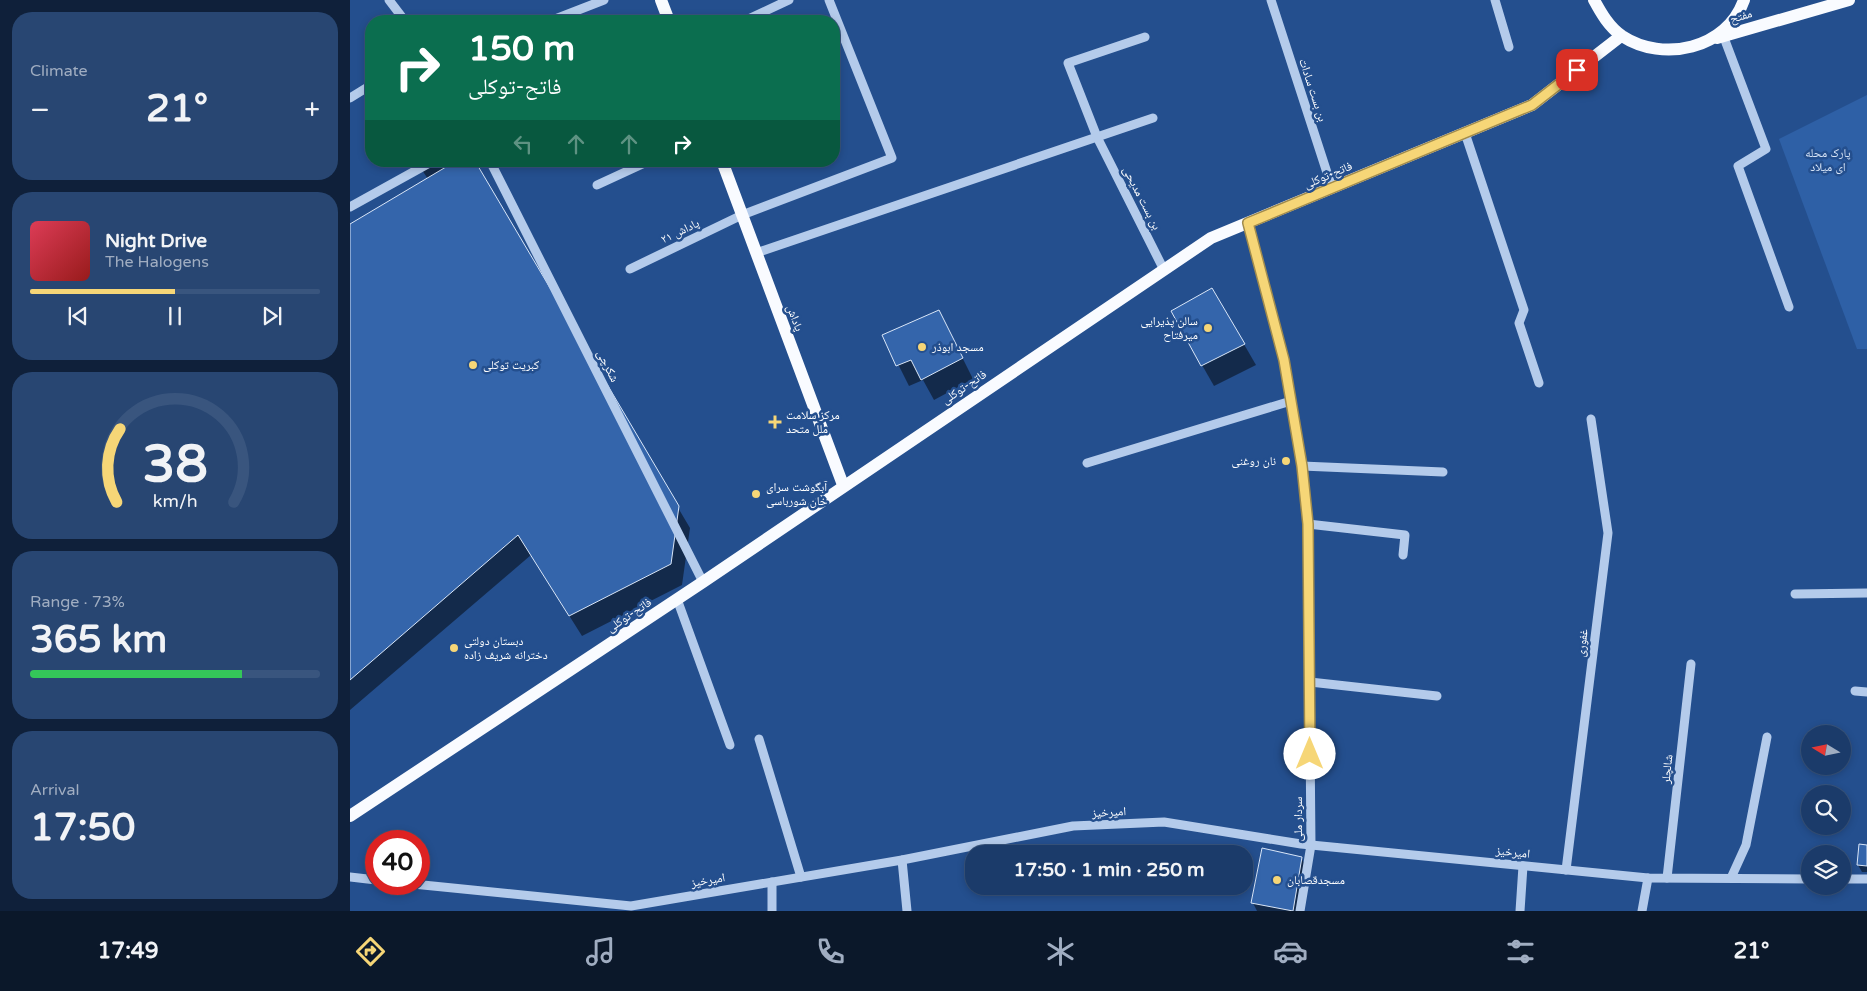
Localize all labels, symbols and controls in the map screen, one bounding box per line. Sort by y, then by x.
street label: مفتح [1728,6,1754,26]
text: 150 m [468,28,575,70]
icon: right [385,35,450,100]
pin [1556,49,1598,91]
icon: arrive [1563,56,1591,84]
street label: بن بست سادات [1296,57,1330,123]
text: Climate [30,61,88,81]
text: فاتح-توکلی [468,74,561,100]
text: 21° [146,86,208,132]
text: − [30,93,50,127]
text: + [304,93,320,127]
icon: left [509,130,537,158]
icon: ahead [562,130,590,158]
icon: ahead [615,130,643,158]
icon: right [668,130,696,158]
park label: پارک محله ای میلاد [1805,146,1851,174]
street label: فاتح-توکلی [1302,159,1354,191]
street label: بن بست مدیحی [1120,164,1164,232]
street label: پاداش ۲۱ [658,216,702,246]
text: Night Drive [105,230,207,252]
text: The Halogens [105,252,209,272]
icon: previous [64,302,92,330]
icon: pause [161,302,189,330]
icon: next [258,302,286,330]
street label: پاداش [784,303,807,334]
place label: سالن پذیرایی میرفتاح [1140,314,1198,342]
marker: سالن پذیرایی میرفتاح [1202,322,1214,334]
place label: مسجد ابوذر [931,340,984,354]
marker: مسجد ابوذر [916,341,928,353]
street label: شکرچی [594,348,622,384]
place label: کبریت توکلی [483,358,539,372]
marker: کبریت توکلی [467,359,479,371]
street label: فاتح-توکلی [939,367,989,407]
place label: مرکز سلامت ملل متحد [786,408,840,436]
marker: مرکز سلامت ملل متحد [768,415,782,429]
text: 38 [142,433,208,496]
place label: نان روغنی [1231,454,1276,468]
marker: نان روغنی [1280,455,1292,467]
place label: آبگوشت سرای خان شورباسی [766,480,828,508]
marker: آبگوشت سرای خان شورباسی [750,488,762,500]
text: km/h [153,491,197,512]
text: Range · 73% [30,592,125,612]
street label: فاتح-توکلی [604,595,654,635]
text: 365 km [30,617,167,663]
street label: غفوری [1573,628,1591,658]
place label: دبستان دولتی دخترانه شریف زاده [464,634,548,662]
marker: دبستان دولتی دخترانه شریف زاده [448,642,460,654]
north arrow [1801,725,1851,775]
map controls [1801,725,1851,895]
position arrow [1283,727,1335,779]
street label: شالچلر [1658,754,1676,785]
text: Arrival [30,780,79,800]
button: search [1801,785,1851,835]
street label: سردار ملی [1291,796,1305,841]
street label: امیرخیز [1091,804,1127,820]
text: 17:50 [30,805,135,851]
speed limit sign: 40 [365,830,430,895]
street label: امیرخیز [1494,843,1531,861]
button: layers [1801,845,1851,895]
text: 17:50 · 1 min · 250 m [1013,859,1205,881]
street label: امیرخیز [689,870,726,890]
place label: مسجدقصابان [1287,873,1345,887]
marker: مسجدقصابان [1271,874,1283,886]
icon: directions [353,934,388,969]
icon: music [583,934,618,969]
icon: phone [813,934,848,969]
icon: climate [1043,934,1078,969]
icon: car [1273,934,1308,969]
icon: filters [1503,934,1538,969]
text: 17:49 [98,938,158,964]
text: 21° [1733,938,1769,964]

